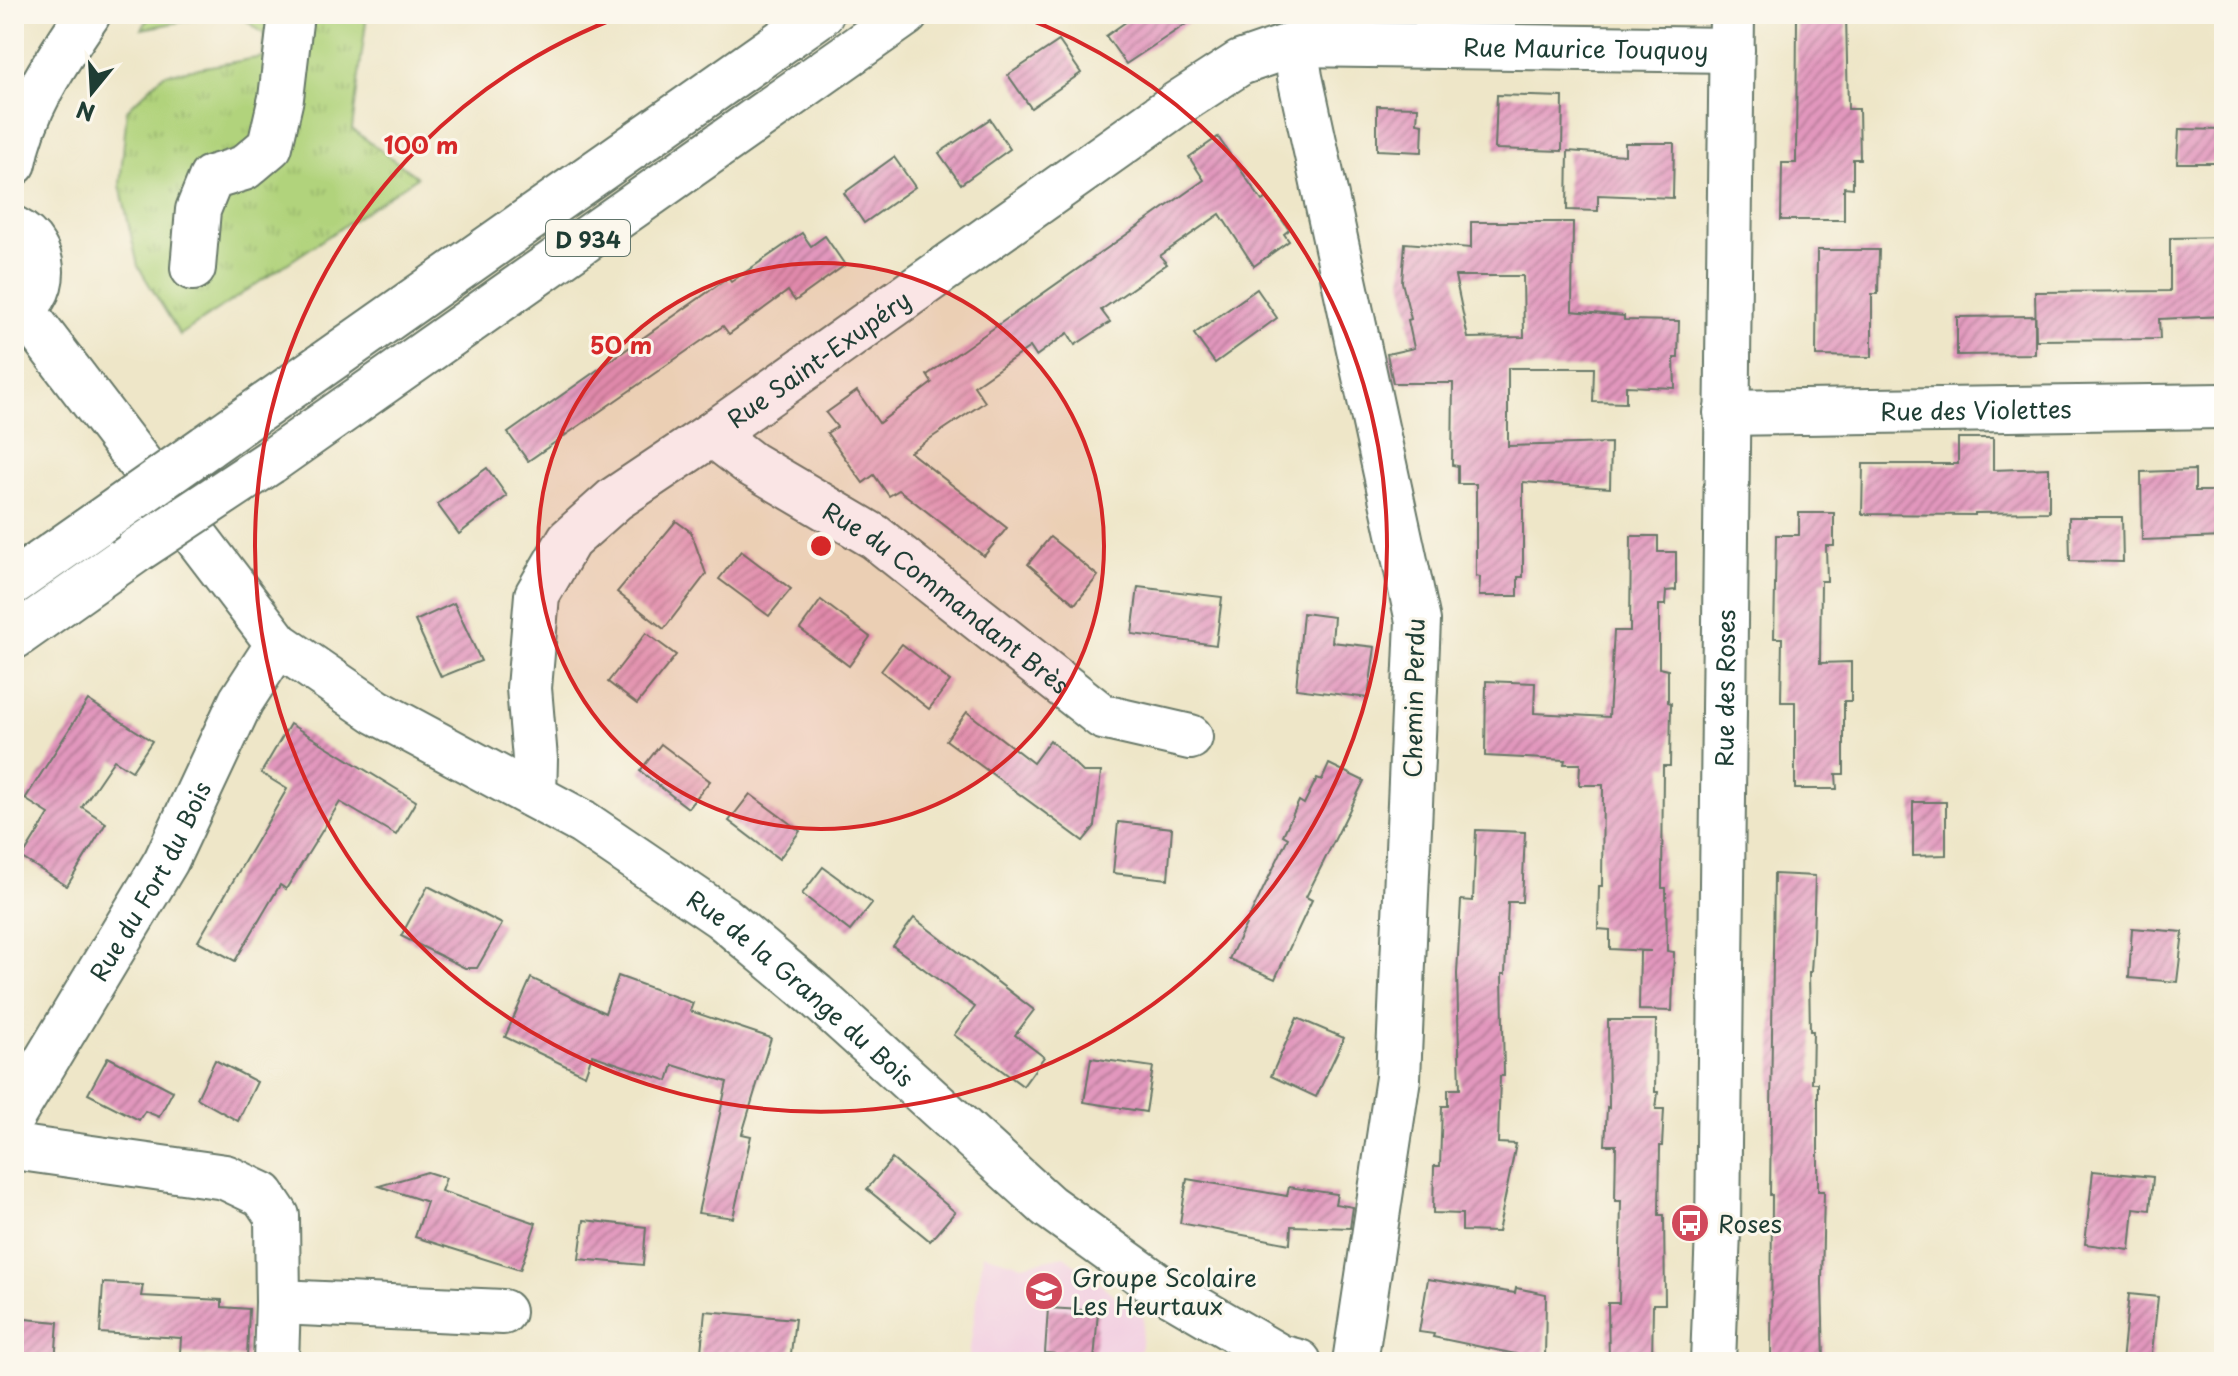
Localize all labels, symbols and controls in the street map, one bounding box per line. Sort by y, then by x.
street label: Rue Maurice Touquoy [1463,28,1709,68]
north arrow [52,52,132,132]
text: N [72,94,99,131]
text: 100 m [384,126,458,162]
road number: D 934 [546,220,630,256]
street label: Rue Saint-Exupéry [719,281,917,436]
text: 50 m [590,326,652,362]
street label: Rue des Violettes [1880,390,2072,429]
street label: Rue du Commandant Brès [816,492,1077,702]
centre of rings [807,532,835,560]
street label: Rue des Roses [1705,609,1743,767]
street label: Chemin Perdu [1394,618,1432,778]
street label: Rue du Fort du Bois [80,775,219,988]
street label: Rue de la Grange du Bois [680,880,923,1095]
bus stop icon: Roses [1669,1202,1711,1244]
place label: Roses [1718,1205,1782,1241]
place label: Groupe Scolaire Les Heurtaux [1072,1259,1257,1323]
school or university icon: Groupe Scolaire Les Heurtaux [1023,1270,1065,1312]

